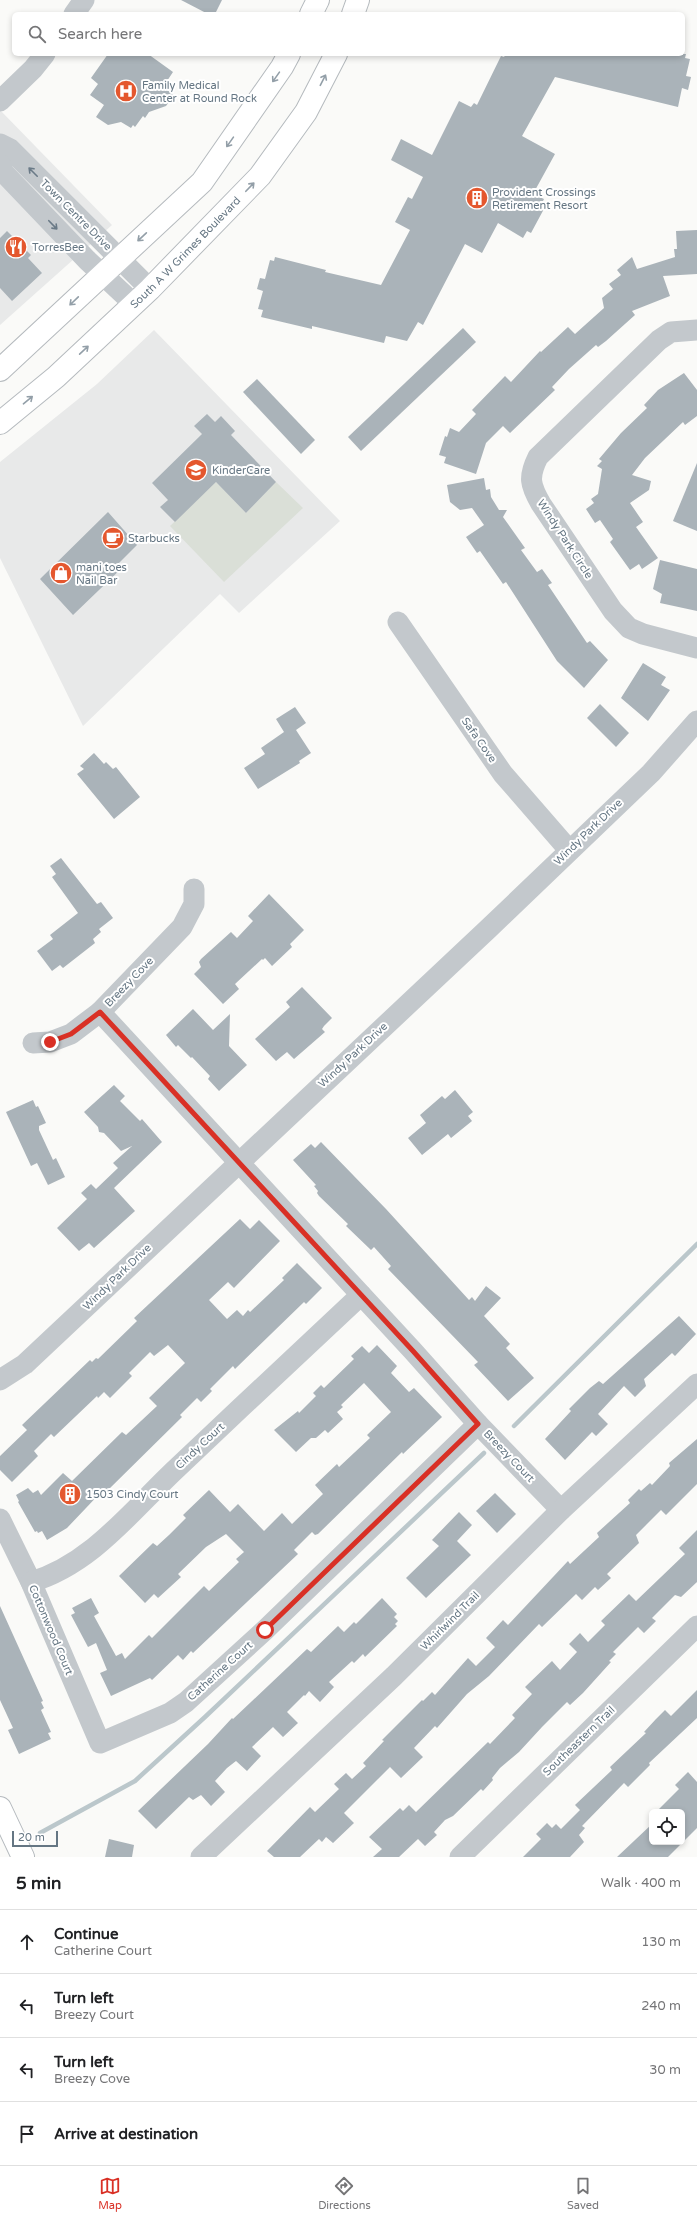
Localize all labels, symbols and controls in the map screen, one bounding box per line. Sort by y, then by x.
search box [12,12,685,56]
icon: search [26,23,48,45]
text: Search here [58,25,142,43]
one-way arrow [272,71,280,82]
one-way arrow [320,74,327,86]
hospital icon: Family Medical Center at Round Rock [113,78,139,104]
place label: Family Medical Center at Round Rock [142,79,257,105]
one-way arrow [226,136,234,147]
one-way arrow [28,167,38,177]
street label: Town Centre Drive [38,177,114,253]
one-way arrow [245,182,255,192]
building icon: Provident Crossings Retirement Resort [464,185,490,211]
place label: Provident Crossings Retirement Resort [492,186,596,212]
street label: South A W Grimes Boulevard [127,194,243,311]
one-way arrow [48,220,58,230]
one-way arrow [137,232,147,241]
restaurant icon: TorresBee [3,234,29,260]
place label: TorresBee [32,241,84,254]
one-way arrow [69,296,79,305]
one-way arrow [79,346,89,355]
one-way arrow [23,395,33,404]
school or university icon: KinderCare [183,457,209,483]
place label: KinderCare [212,464,270,477]
street label: Windy Park Circle [535,497,595,581]
cafe icon: Starbucks [100,525,126,551]
place label: Starbucks [128,532,180,545]
shop icon: mani toes Nail Bar [48,560,74,586]
place label: mani toes Nail Bar [76,561,127,587]
street label: Safa Cove [459,715,499,765]
street label: Windy Park Drive [551,796,625,868]
street label: Breezy Cove [102,954,156,1010]
street label: Windy Park Drive [316,1020,390,1090]
route end [41,1033,59,1051]
street label: Windy Park Drive [80,1241,154,1313]
street label: Cindy Court [173,1420,227,1472]
street label: Breezy Court [481,1427,537,1485]
building icon: 1503 Cindy Court [57,1481,83,1507]
place label: 1503 Cindy Court [86,1488,179,1501]
street label: Cottonwood Court [26,1583,76,1677]
street label: Whirlwind Trail [418,1589,482,1653]
route start [256,1621,274,1639]
street label: Catherine Court [185,1638,255,1704]
street label: Southeastern Trail [540,1703,618,1779]
map controls [649,1809,685,1845]
button: locate [649,1809,685,1845]
scale bar [12,1829,58,1848]
text: 20 m [18,1831,45,1844]
text: 5 min [16,1873,61,1894]
text: Walk · 400 m [601,1875,681,1891]
text: Continue [54,1925,118,1943]
icon: ahead [16,1931,38,1953]
text: 130 m [641,1934,681,1950]
text: Catherine Court [54,1943,152,1959]
text: Turn left [54,1989,114,2007]
icon: left [16,1995,38,2017]
text: 240 m [641,1998,681,2014]
text: Breezy Court [54,2007,134,2023]
text: Turn left [54,2053,114,2071]
icon: left [16,2059,38,2081]
text: 30 m [649,2062,681,2078]
text: Breezy Cove [54,2071,130,2087]
icon: arrive [16,2123,38,2145]
text: Arrive at destination [54,2125,198,2143]
tab: Map [98,2175,122,2212]
tab: Directions [318,2175,371,2212]
tab: Saved [567,2175,599,2212]

